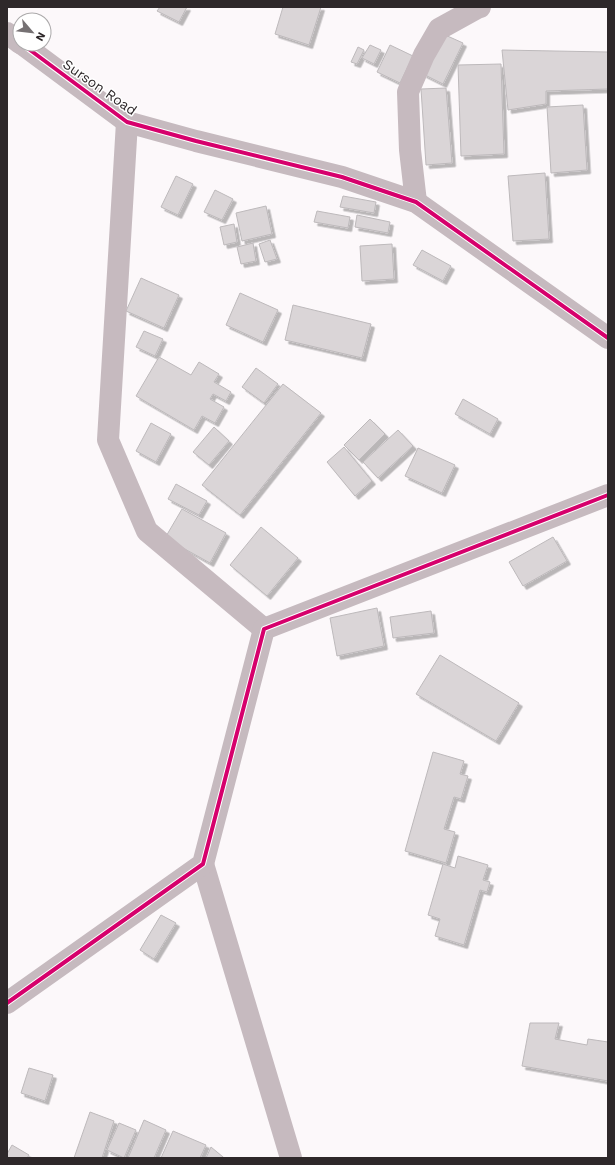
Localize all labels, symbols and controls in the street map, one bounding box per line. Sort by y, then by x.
north arrow [12,12,52,52]
text: N [33,30,48,43]
street label: Surson Road [60,56,140,118]

